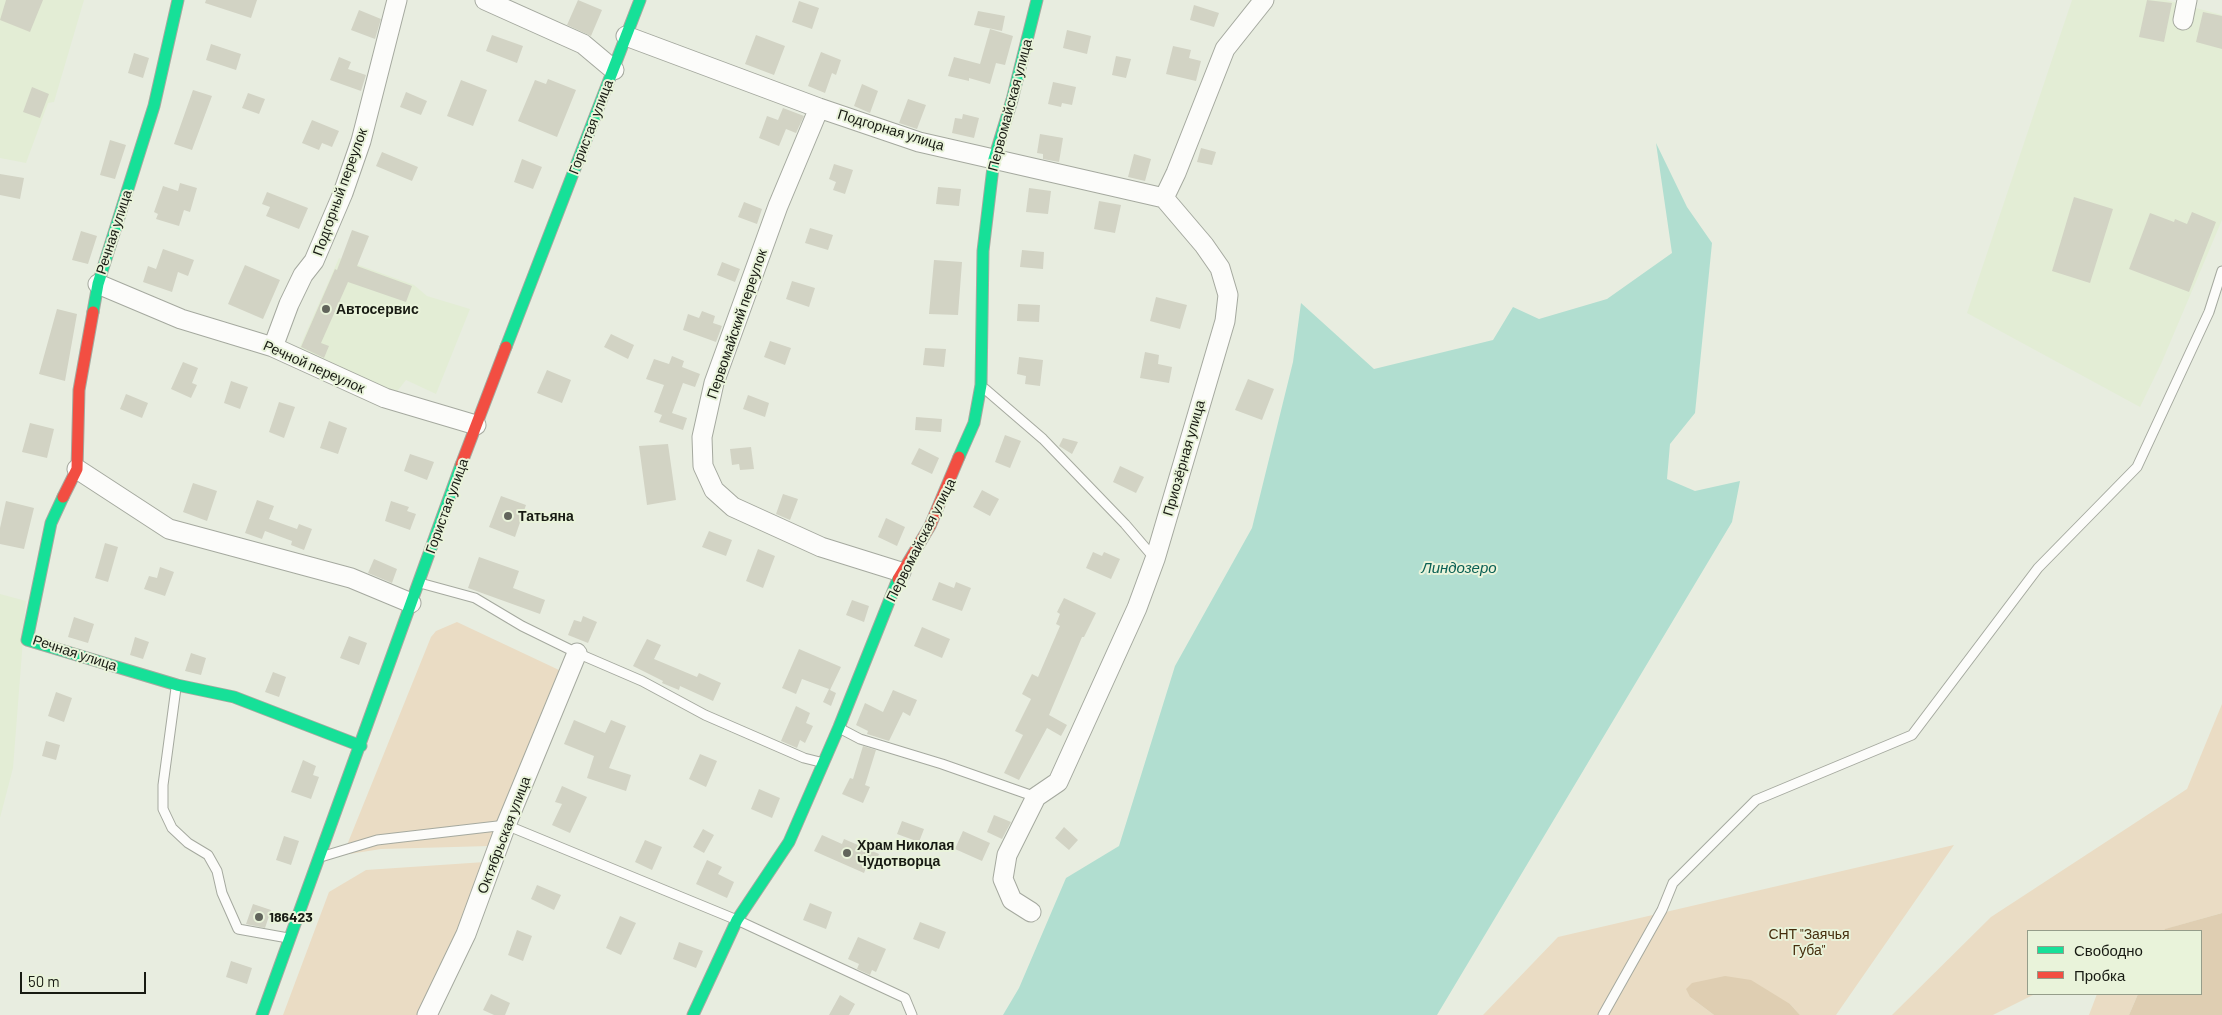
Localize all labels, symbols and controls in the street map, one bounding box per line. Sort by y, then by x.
street label: Первомайская улица [984,37,1036,173]
street label: Гористая улица [565,77,617,177]
street label: Подгорная улица [836,106,946,154]
street label: Подгорный переулок [309,126,371,258]
street label: Речная улица [92,188,136,276]
street label: Первомайский переулок [703,247,771,401]
place label: Автосервис [336,301,419,317]
marker: Автосервис [320,303,332,315]
street label: Речной переулок [261,337,367,397]
street label: Приозёрная улица [1159,398,1209,518]
street label: Гористая улица [422,456,472,556]
street label: Первомайская улица [883,476,959,604]
place label: Татьяна [518,508,574,524]
marker: Татьяна [502,510,514,522]
water label: Линдозеро [1421,559,1497,577]
street label: Речная улица [31,631,119,675]
street label: Октябрьская улица [474,774,534,896]
place label: Храм Николая Чудотворца [857,837,954,870]
marker: Храм Николая Чудотворца [841,847,853,859]
place label: 186423 [269,909,313,925]
marker: 186423 [253,911,265,923]
park label: СНТ "Заячья Губа" [1768,926,1850,959]
legend [2027,930,2202,995]
text: Свободно [2074,941,2143,959]
scale bar [22,962,149,994]
text: Пробка [2074,966,2125,984]
text: 50 m [28,972,60,990]

